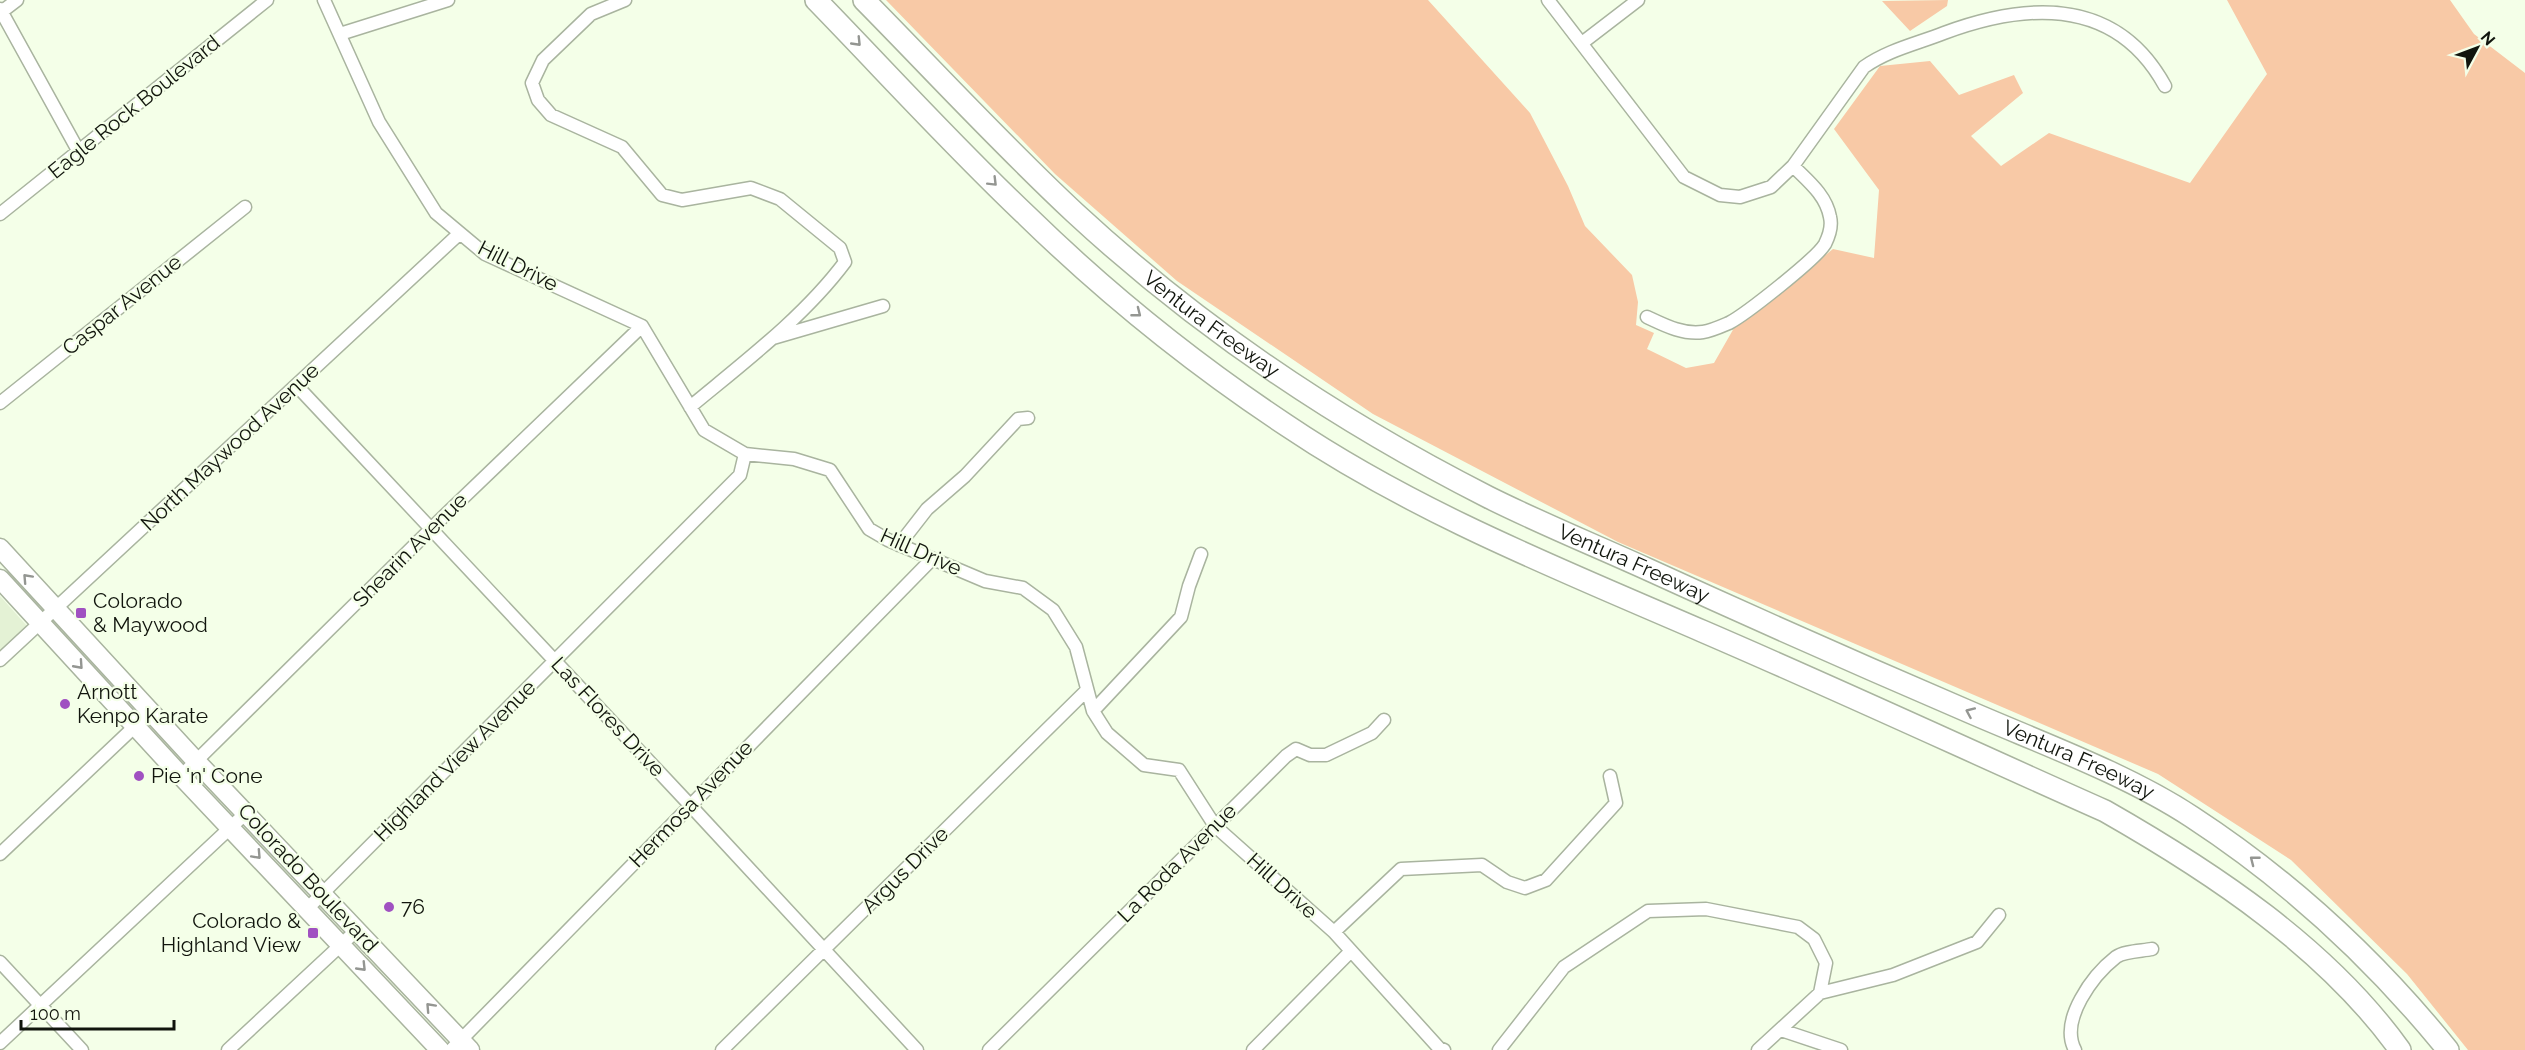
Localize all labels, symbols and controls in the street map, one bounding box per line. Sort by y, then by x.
north arrow [2447,18,2507,78]
text: N [2477,28,2499,49]
street label: Eagle Rock Boulevard [43,30,225,184]
one-way arrow [849,35,860,46]
one-way arrow [985,174,996,185]
street label: Hill Drive [474,235,562,296]
street label: Caspar Avenue [57,249,186,360]
street label: Ventura Freeway [1139,265,1284,383]
one-way arrow [1130,306,1141,317]
street label: North Maywood Avenue [135,358,324,536]
street label: Shearin Avenue [347,487,472,612]
street label: Ventura Freeway [1554,518,1714,608]
street label: Hill Drive [877,523,966,581]
one-way arrow [23,574,34,584]
place label: Colorado & Maywood [93,588,208,637]
marker: Colorado & Maywood [74,606,88,620]
street label: Las Flores Drive [546,652,670,782]
one-way arrow [72,658,83,669]
street label: Highland View Avenue [369,675,541,847]
place label: Arnott Kenpo Karate [77,679,208,728]
marker: Arnott Kenpo Karate [58,697,72,711]
one-way arrow [1965,708,1976,720]
street label: Ventura Freeway [1999,715,2159,804]
street label: Hermosa Avenue [624,735,758,872]
place label: Pie 'n' Cone [151,763,263,788]
marker: Pie 'n' Cone [132,769,146,783]
street label: Colorado Boulevard [233,798,384,957]
street label: La Roda Avenue [1112,798,1241,927]
street label: Argus Drive [856,821,953,918]
street label: Hill Drive [1242,847,1323,924]
one-way arrow [250,848,261,858]
one-way arrow [2249,857,2260,868]
place label: 76 [401,894,425,919]
marker: 76 [382,900,396,914]
place label: Colorado & Highland View [161,908,301,957]
marker: Colorado & Highland View [306,926,320,940]
one-way arrow [354,960,365,971]
scale bar [21,993,174,1031]
text: 100 m [30,1003,81,1024]
one-way arrow [426,1004,437,1014]

